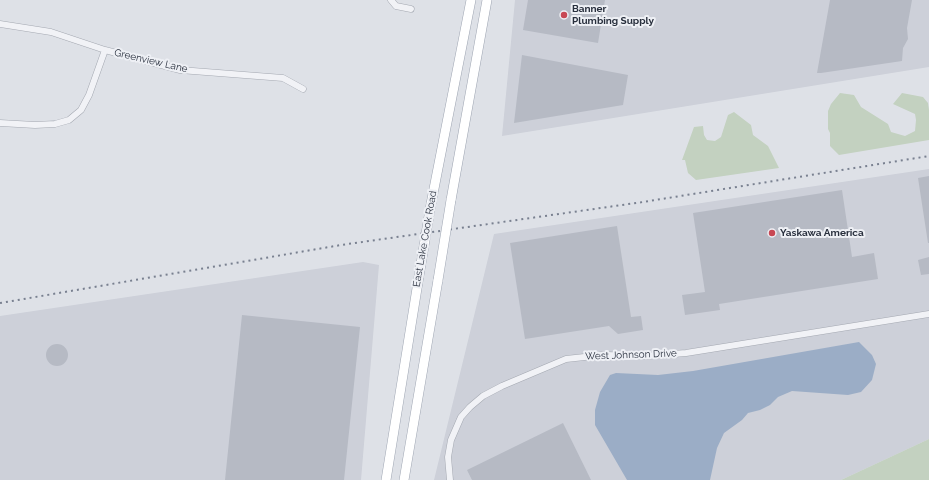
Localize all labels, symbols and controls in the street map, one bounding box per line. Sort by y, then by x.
place label: Banner Plumbing Supply [572,3,654,26]
marker: Banner Plumbing Supply [559,10,569,20]
street label: Greenview Lane [113,47,189,75]
street label: East Lake Cook Road [411,190,439,288]
place label: Yaskawa America [780,227,864,239]
marker: Yaskawa America [767,228,777,238]
street label: West Johnson Drive [585,347,677,363]

